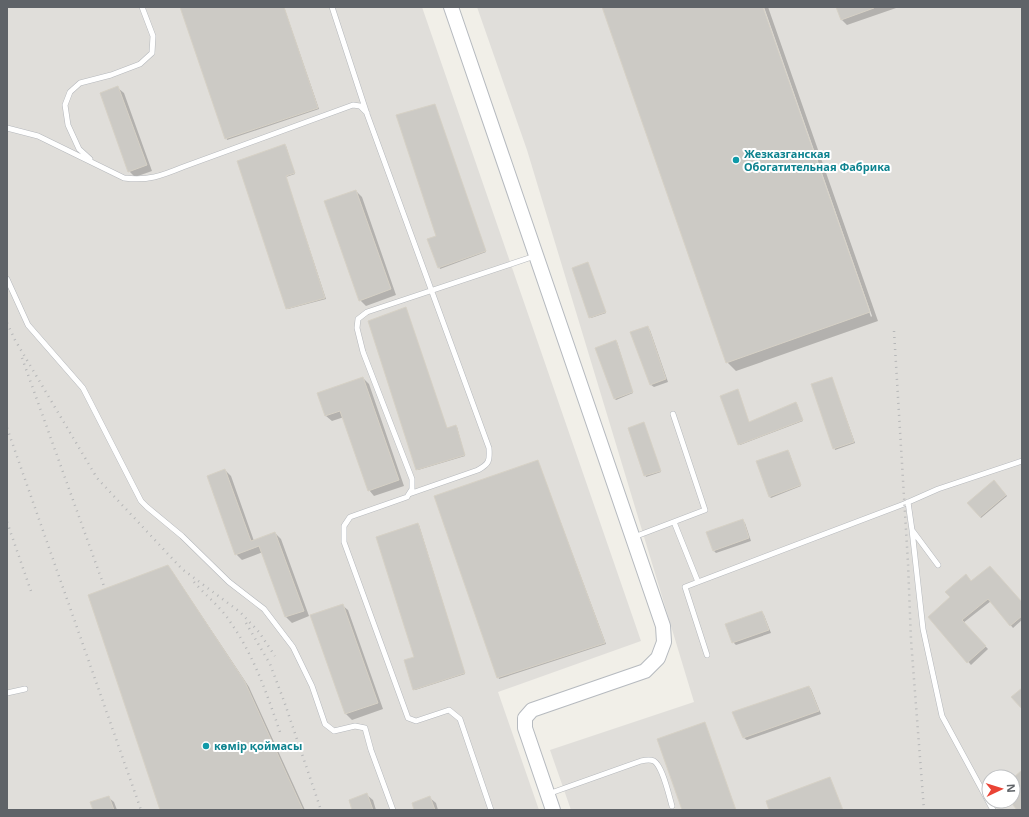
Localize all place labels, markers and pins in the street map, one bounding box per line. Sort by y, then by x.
place label: Жезказганская Обогатительная Фабрика [744,146,890,174]
marker: Жезказганская Обогатительная Фабрика [731,155,741,165]
place label: көмір қоймасы [214,738,302,753]
marker: көмір қоймасы [201,741,211,751]

